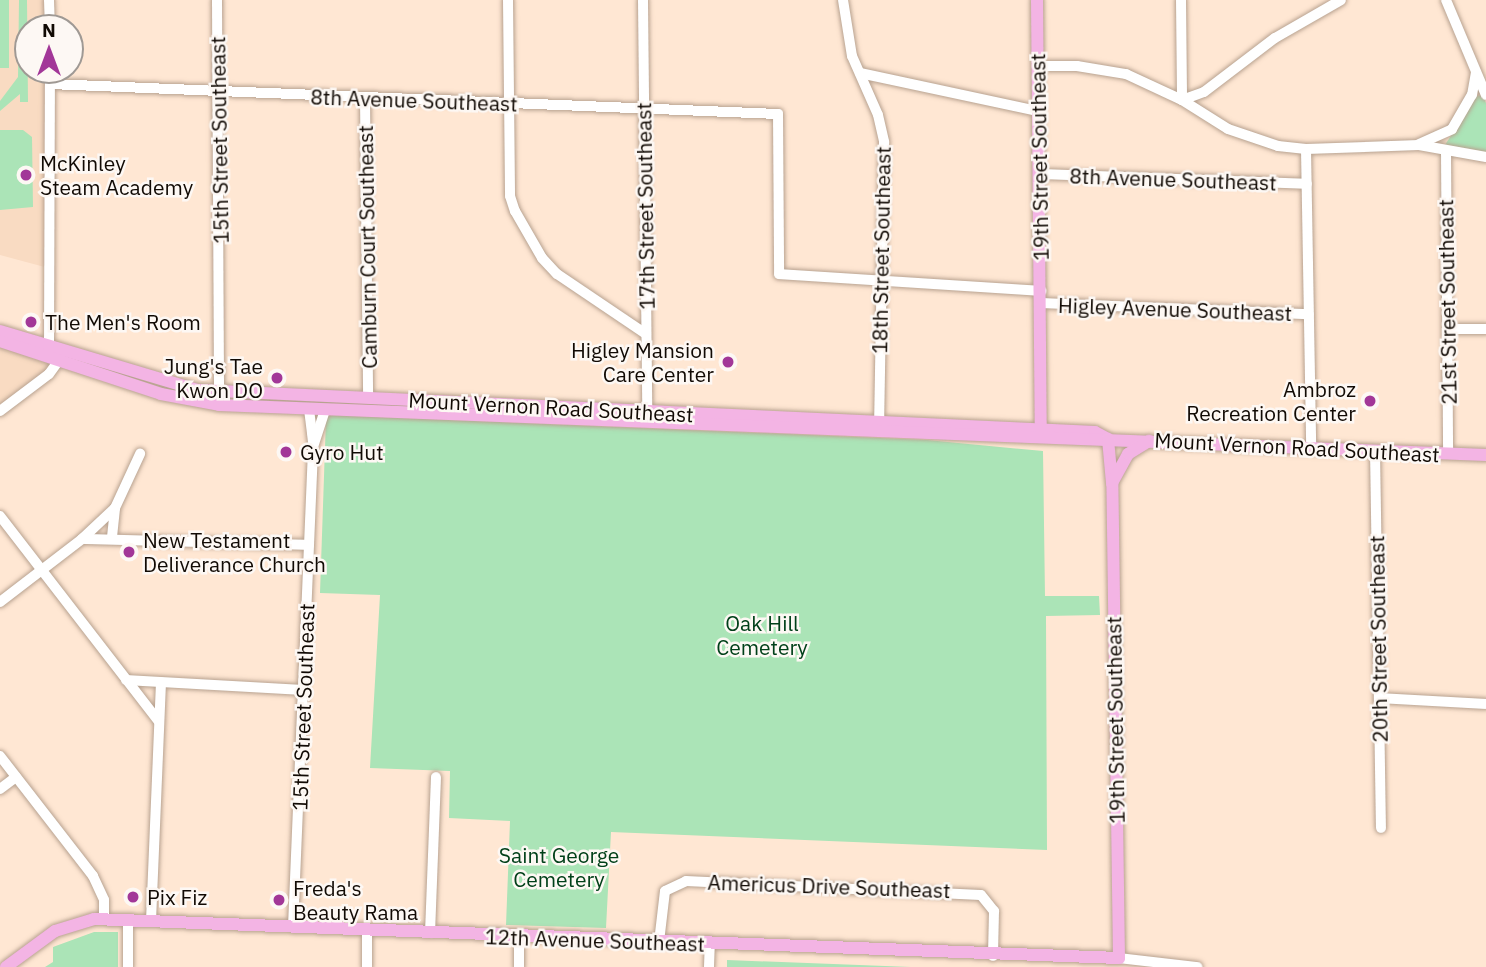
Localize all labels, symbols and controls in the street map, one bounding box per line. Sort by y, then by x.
north arrow [14,14,84,84]
text: N [42,18,56,42]
street label: 15th Street Southeast [205,36,233,244]
street label: 19th Street Southeast [1025,53,1053,261]
street label: 8th Avenue Southeast [310,84,518,116]
street label: 17th Street Southeast [631,102,659,310]
street label: Camburn Court Southeast [352,125,382,369]
street label: 18th Street Southeast [867,146,895,354]
place label: McKinley Steam Academy [40,150,193,200]
street label: 8th Avenue Southeast [1069,163,1277,195]
marker: McKinley Steam Academy [18,167,34,183]
street label: 21st Street Southeast [1433,199,1461,405]
street label: Higley Avenue Southeast [1058,292,1292,326]
place label: The Men's Room [45,309,201,335]
marker: The Men's Room [23,314,39,330]
place label: Higley Mansion Care Center [571,337,714,387]
place label: Jung's Tae Kwon DO [164,353,263,403]
marker: Higley Mansion Care Center [720,354,736,370]
marker: Jung's Tae Kwon DO [269,370,285,386]
place label: Ambroz Recreation Center [1186,376,1356,426]
street label: Mount Vernon Road Southeast [408,387,694,427]
marker: Ambroz Recreation Center [1362,393,1378,409]
street label: Mount Vernon Road Southeast [1154,427,1440,467]
place label: Gyro Hut [300,439,384,465]
marker: Gyro Hut [278,444,294,460]
place label: New Testament Deliverance Church [143,527,326,577]
street label: 20th Street Southeast [1364,535,1392,743]
marker: New Testament Deliverance Church [121,544,137,560]
street label: 15th Street Southeast [287,603,319,811]
park label: Oak Hill Cemetery [716,610,808,660]
street label: 19th Street Southeast [1101,616,1129,824]
park label: Saint George Cemetery [499,842,619,892]
street label: Americus Drive Southeast [707,869,951,903]
place label: Freda's Beauty Rama [293,875,418,925]
place label: Pix Fiz [147,884,207,910]
marker: Pix Fiz [125,889,141,905]
marker: Freda's Beauty Rama [271,892,287,908]
street label: 12th Avenue Southeast [485,924,705,956]

